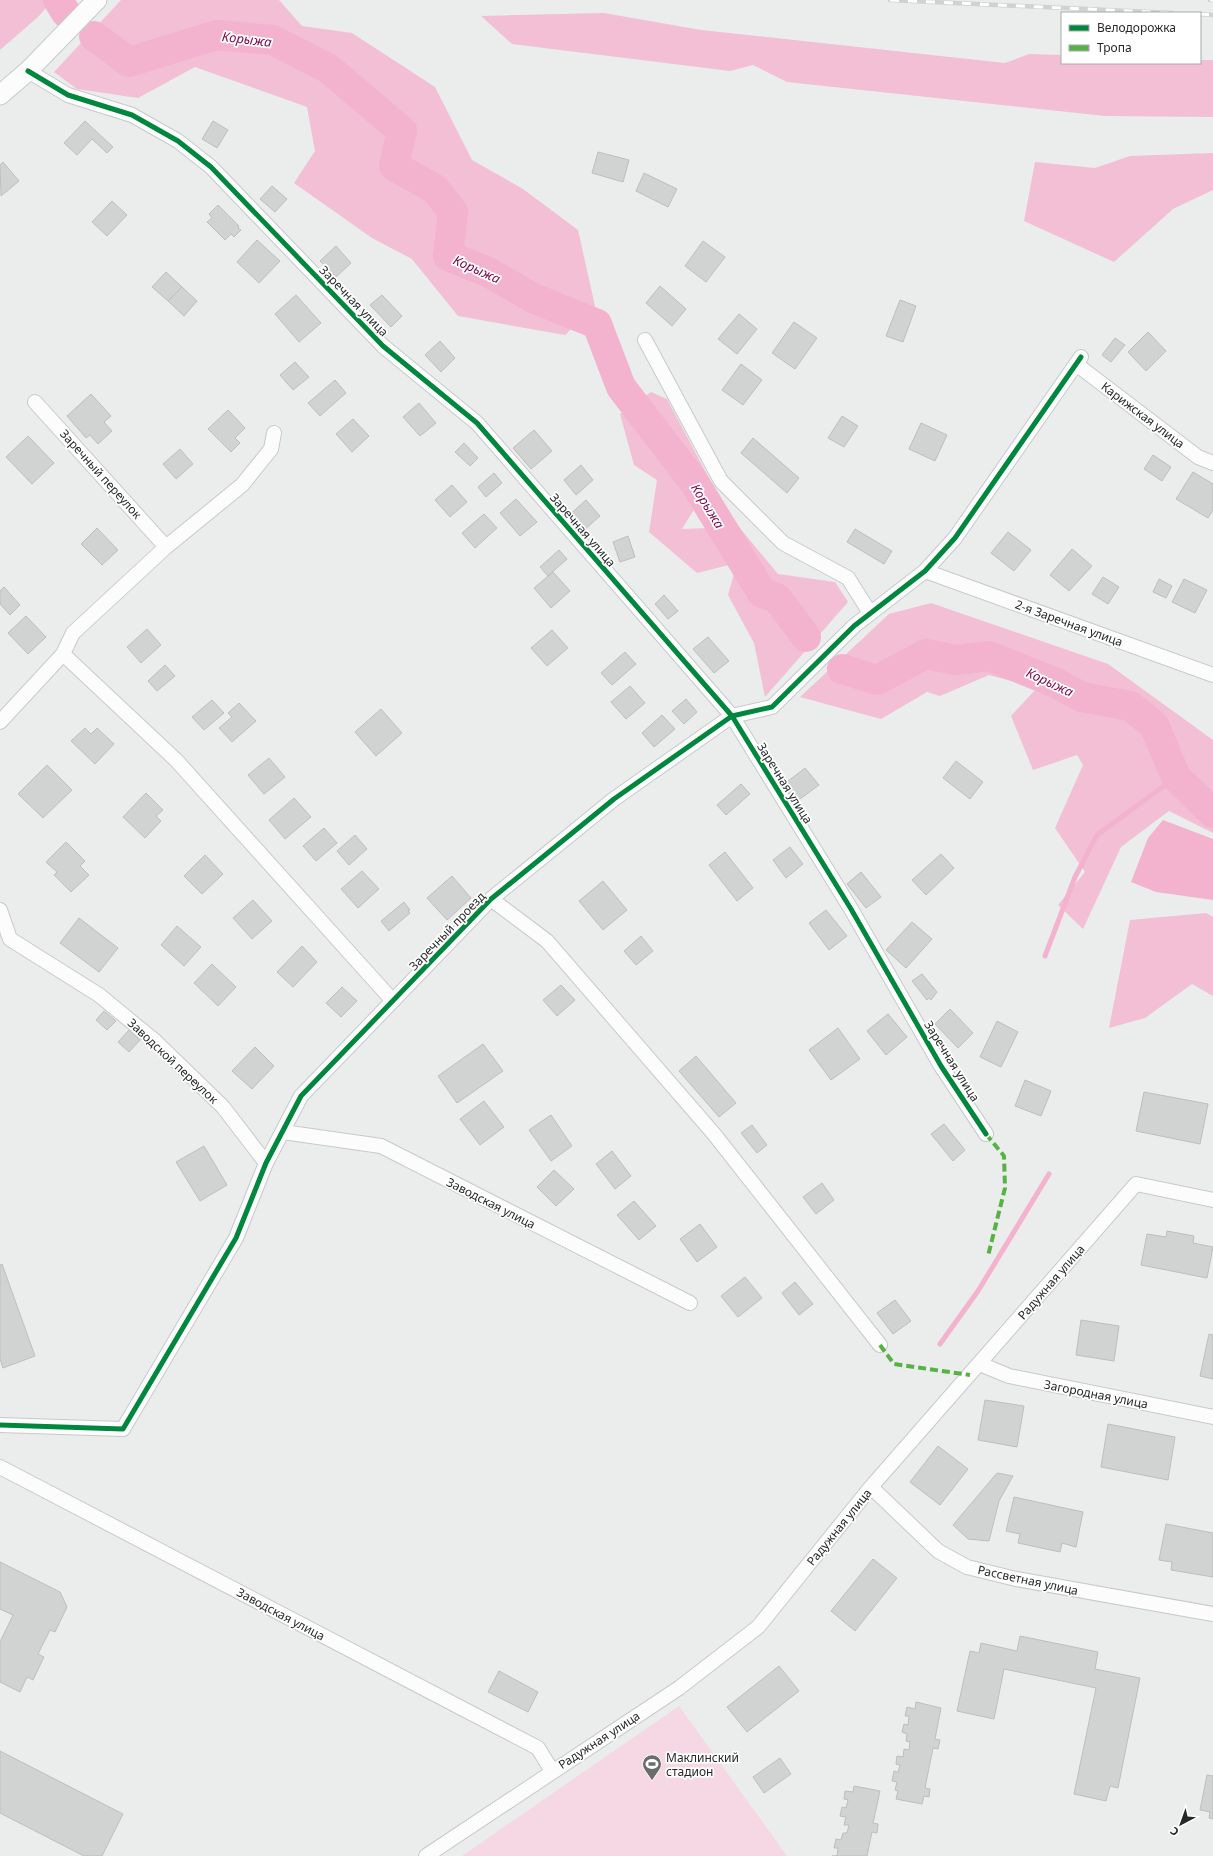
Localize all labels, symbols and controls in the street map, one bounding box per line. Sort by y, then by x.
legend [1061,12,1201,64]
text: Велодорожка [1097,19,1176,36]
water label: Корыжа [221,27,274,51]
text: Тропа [1097,39,1132,56]
water label: Корыжа [451,251,504,288]
street label: Заречная улица [316,262,392,340]
street label: Карижская улица [1098,378,1188,452]
street label: Заречный переулок [56,426,146,523]
water label: Корыжа [687,480,729,532]
street label: Заречная улица [546,489,620,571]
street label: 2-я Заречная улица [1013,596,1125,650]
water label: Корыжа [1024,663,1077,701]
street label: Заречная улица [753,739,817,827]
street label: Заречный проезд [405,888,489,974]
street label: Заводской переулок [124,1015,222,1108]
street label: Заречная улица [920,1017,984,1105]
street label: Заводская улица [444,1173,538,1233]
street label: Радужная улица [1014,1241,1088,1323]
street label: Загородная улица [1043,1376,1149,1412]
street label: Радужная улица [803,1485,875,1569]
street label: Рассветная улица [976,1561,1080,1599]
street label: Заводская улица [234,1584,328,1644]
street label: Радужная улица [555,1707,643,1773]
place label: Маклинский стадион [666,1749,739,1780]
sports icon: Маклинский стадион [641,1753,663,1781]
north arrow [1161,1804,1201,1844]
text: С [1167,1824,1182,1840]

